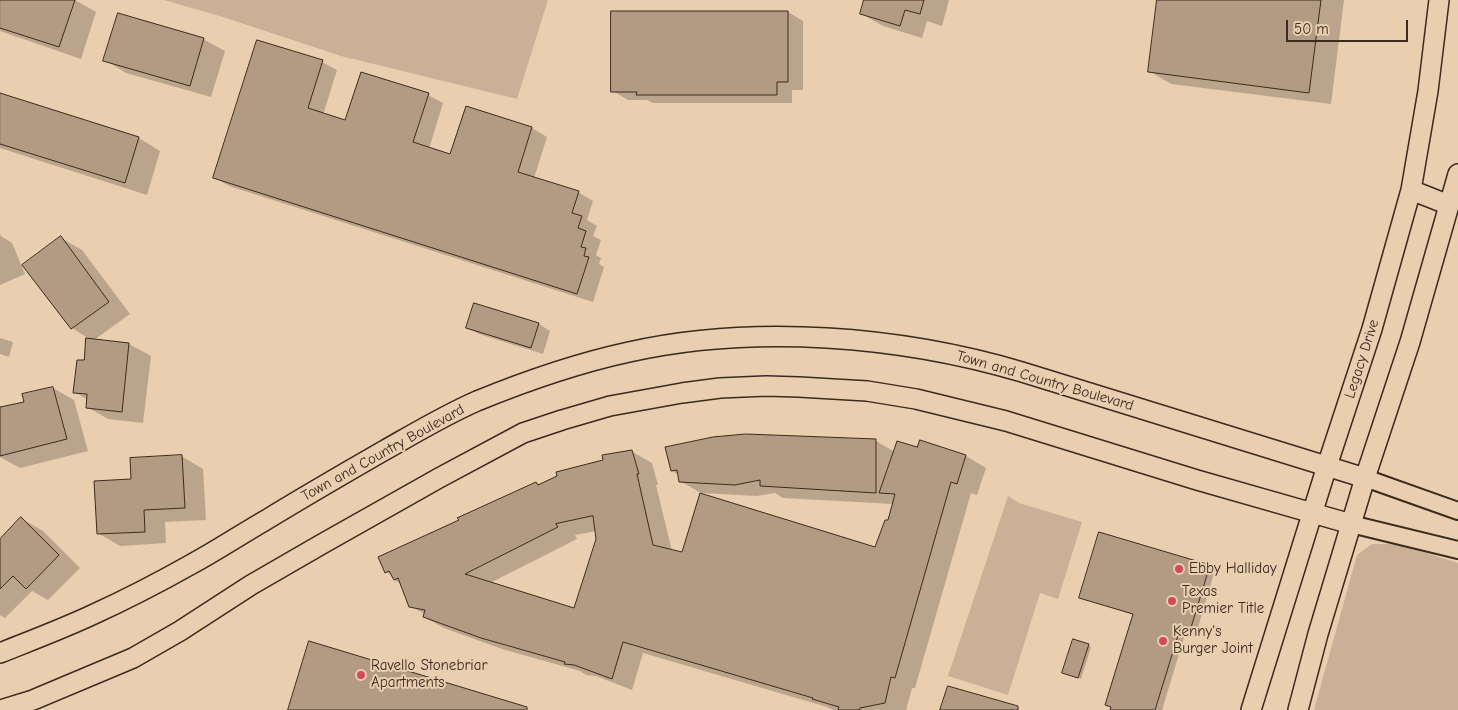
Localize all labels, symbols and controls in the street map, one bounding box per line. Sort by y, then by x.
scale bar [1288,10,1410,42]
text: 50 m [1294,20,1329,38]
street label: Legacy Drive [1341,317,1383,401]
street label: Town and Country Boulevard [954,347,1136,415]
street label: Town and Country Boulevard [298,401,468,505]
place label: Ebby Halliday [1189,560,1277,578]
marker: Ebby Halliday [1173,563,1185,575]
place label: Texas Premier Title [1182,583,1264,618]
marker: Texas Premier Title [1166,595,1178,607]
place label: Kenny's Burger Joint [1173,623,1253,658]
marker: Kenny's Burger Joint [1157,635,1169,647]
place label: Ravello Stonebriar Apartments [371,657,487,692]
marker: Ravello Stonebriar Apartments [355,669,367,681]

